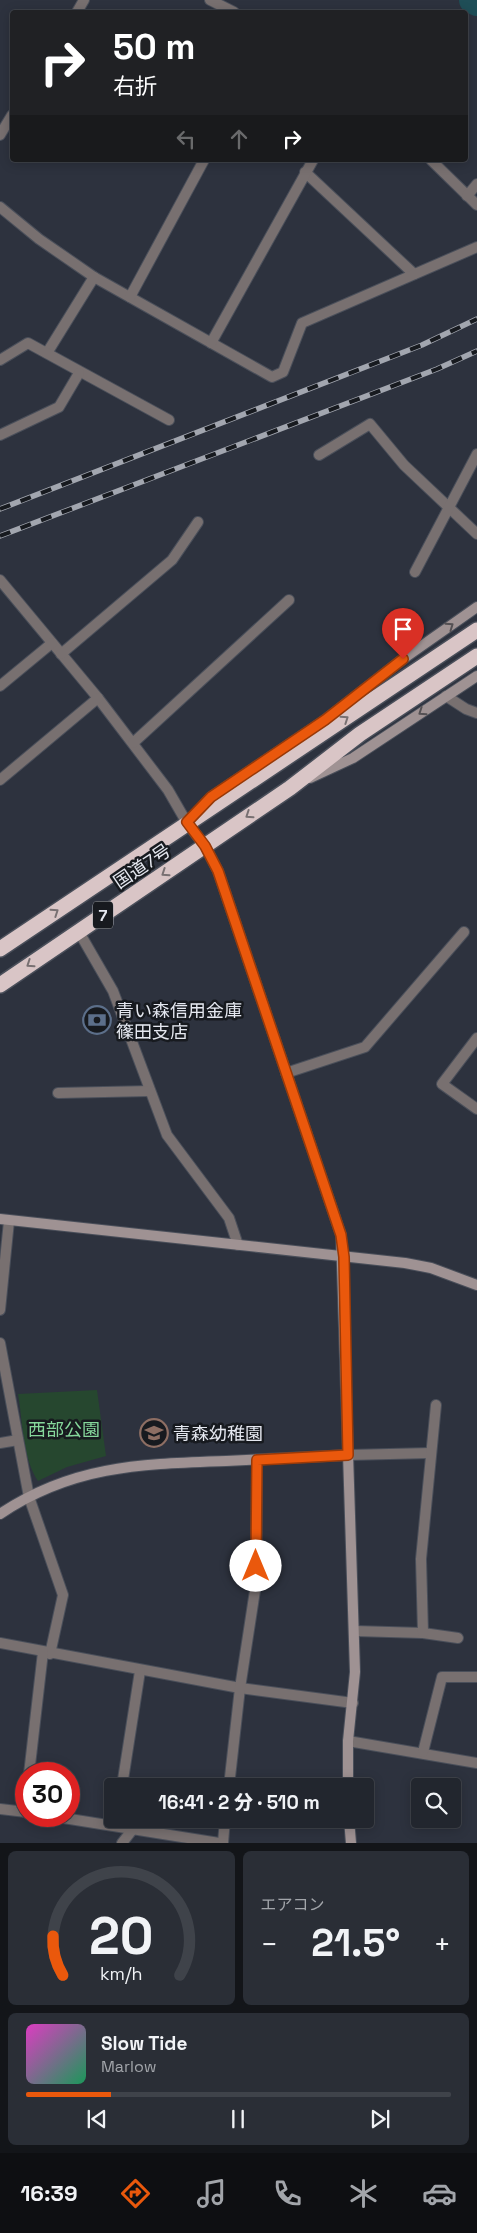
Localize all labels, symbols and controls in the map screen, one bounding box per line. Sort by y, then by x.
text: 50 m [113,25,195,69]
icon: right [30,30,95,95]
text: 右折 [113,72,157,100]
icon: left [172,125,200,153]
icon: ahead [225,125,253,153]
icon: right [278,125,306,153]
pin [382,608,424,659]
icon: arrive [389,615,417,643]
one-way arrow [444,623,454,632]
one-way arrow [418,706,427,716]
one-way arrow [339,716,349,725]
one-way arrow [246,809,255,818]
street label: 国道7号 [109,839,175,893]
one-way arrow [161,867,171,876]
road number: 7 [93,902,113,928]
one-way arrow [49,909,59,918]
one-way arrow [27,958,36,967]
place label: 青い森信用金庫 篠田支店 [116,999,242,1043]
bank icon: 青い森信用金庫 篠田支店 [82,1005,112,1035]
park label: 西部公園 [28,1418,100,1441]
school or university icon: 青森幼稚園 [139,1418,169,1448]
place label: 青森幼稚園 [173,1422,263,1445]
position arrow [229,1539,281,1591]
speed limit sign: 30 [15,1762,80,1827]
map controls [411,1778,461,1828]
button: search [411,1778,461,1828]
text: 16:41 · 2 分 · 510 m [158,1790,320,1815]
text: エアコン [261,1894,325,1915]
text: 20 [89,1903,154,1969]
text: 21.5° [311,1919,400,1967]
text: − [261,1926,278,1962]
text: + [434,1926,451,1962]
text: km/h [100,1962,143,1985]
text: Slow Tide [101,2031,187,2056]
text: Marlow [101,2056,157,2077]
icon: previous [83,2105,111,2133]
icon: pause [224,2105,252,2133]
icon: next [366,2105,394,2133]
icon: directions [118,2176,153,2211]
icon: music [194,2176,229,2211]
icon: phone [270,2176,305,2211]
icon: climate [346,2176,381,2211]
icon: car [422,2176,457,2211]
text: 16:39 [20,2179,77,2207]

